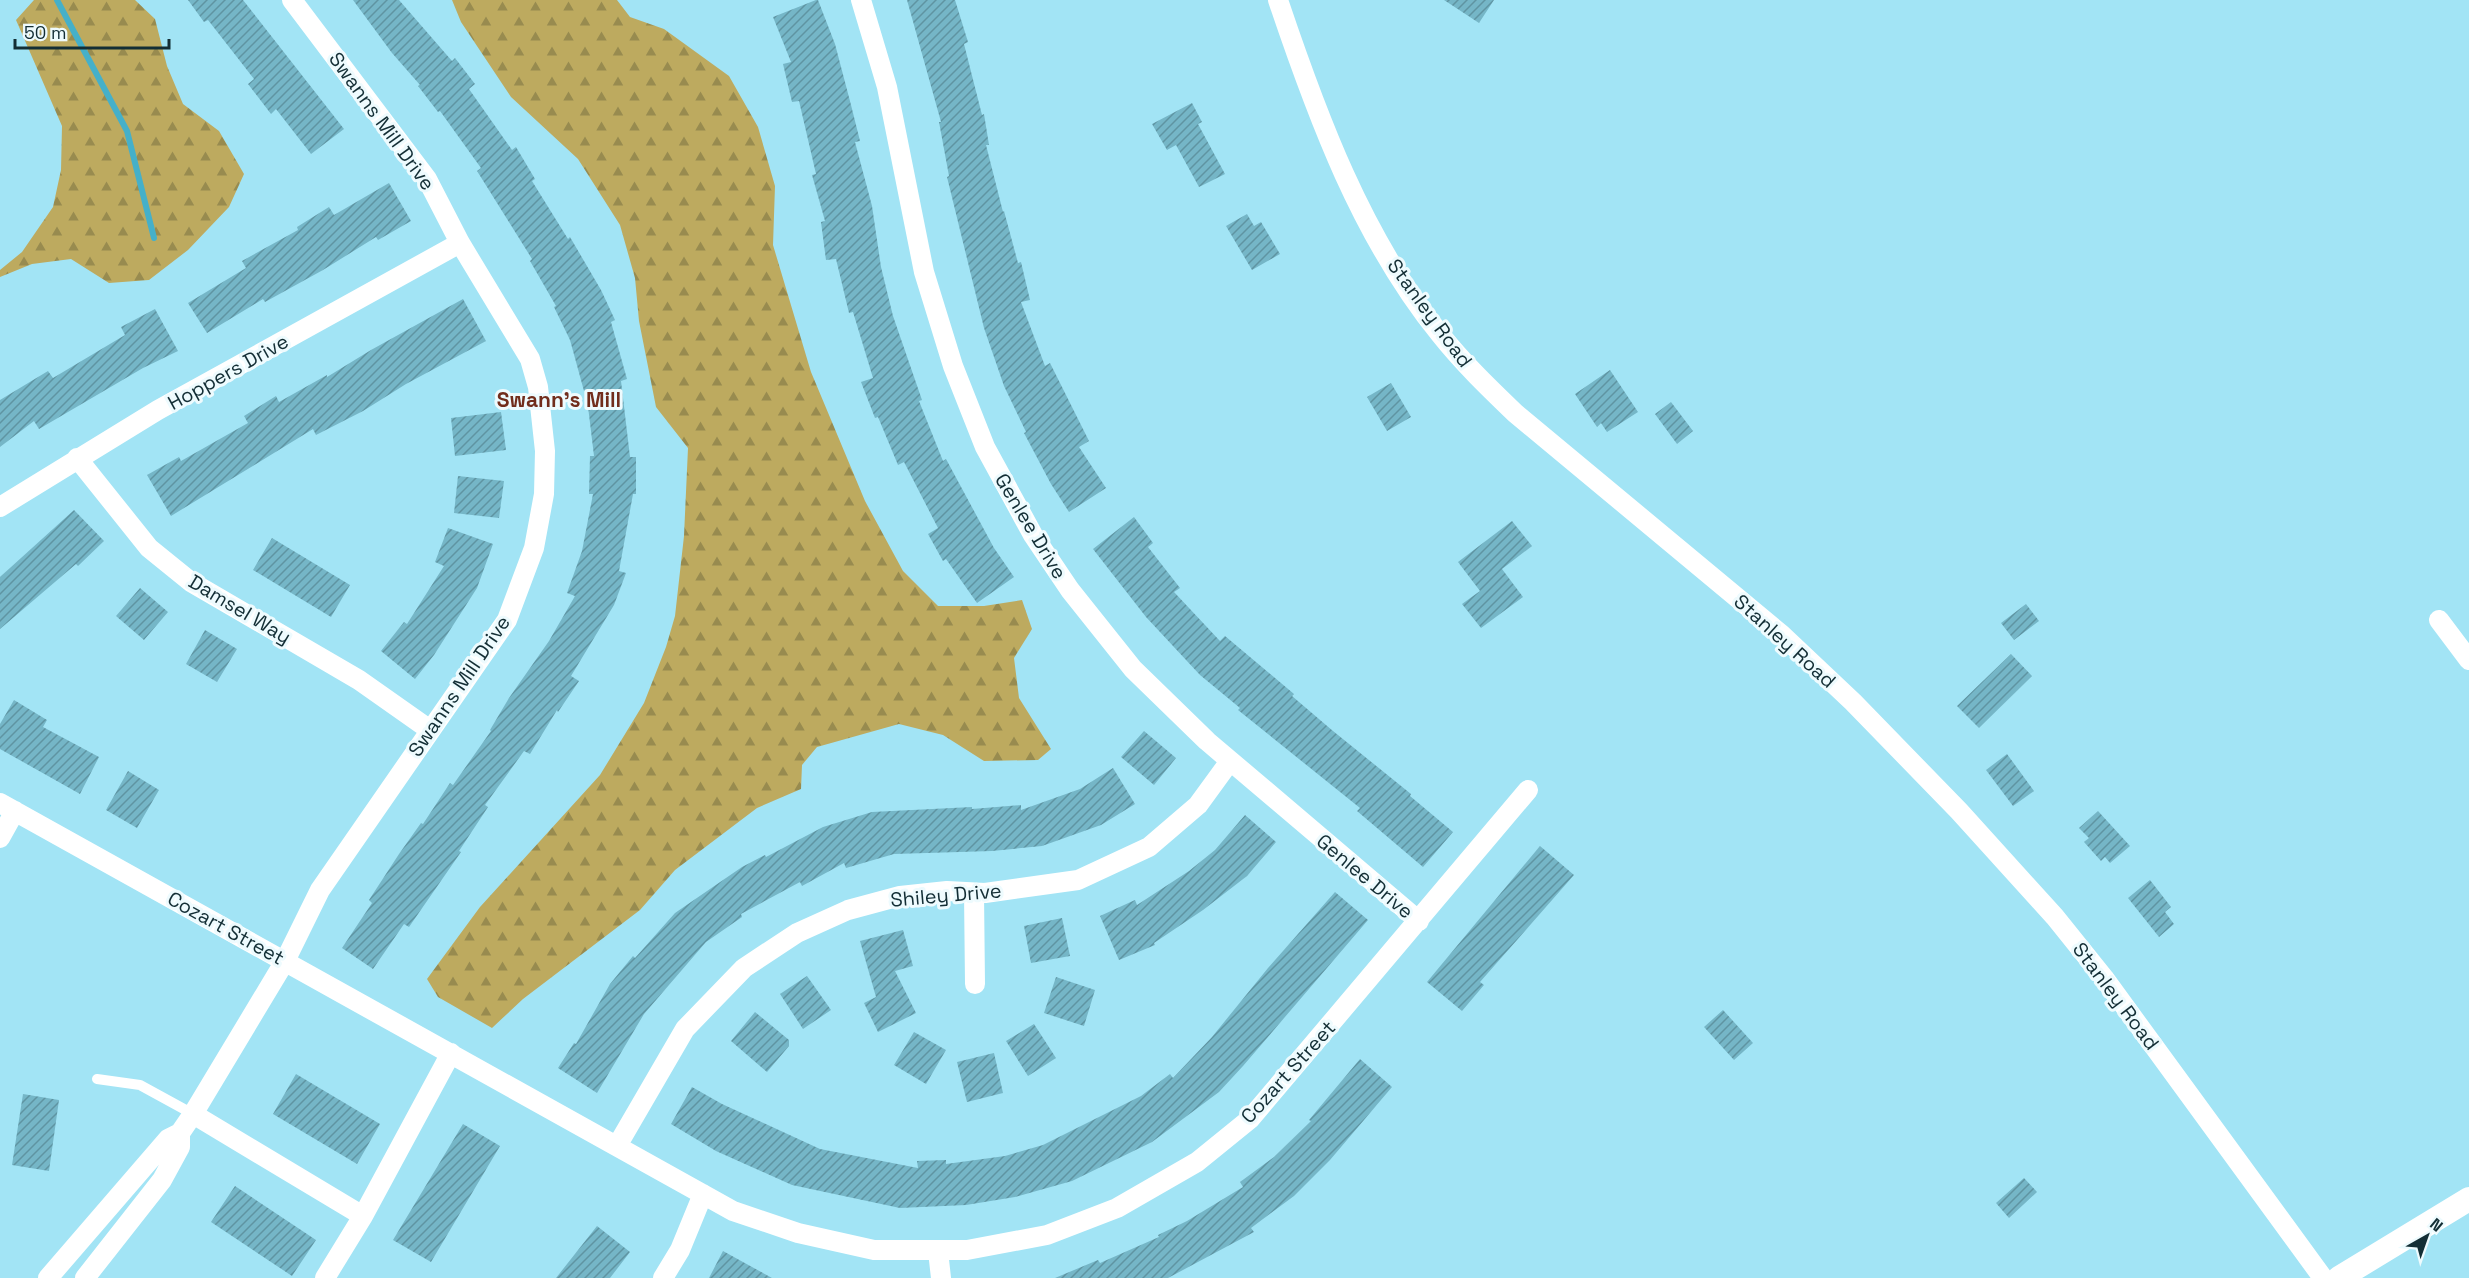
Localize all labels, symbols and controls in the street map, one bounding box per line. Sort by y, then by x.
scale bar [15,12,170,50]
text: 50 m [24,21,66,44]
street label: Swanns Mill Drive [323,47,441,195]
street label: Stanley Road [1382,253,1478,373]
street label: Hoppers Drive [163,328,293,416]
district label: Swann's Mill [497,386,621,413]
street label: Genlee Drive [989,468,1073,584]
street label: Damsel Way [184,568,296,650]
street label: Stanley Road [1729,588,1841,694]
street label: Swanns Mill Drive [402,610,516,762]
street label: Genlee Drive [1311,828,1419,924]
street label: Shiley Drive [889,877,1003,913]
street label: Cozart Street [163,885,289,971]
street label: Stanley Road [2067,937,2165,1055]
street label: Cozart Street [1235,1015,1341,1129]
north arrow [2397,1206,2457,1266]
text: N [2425,1213,2447,1236]

